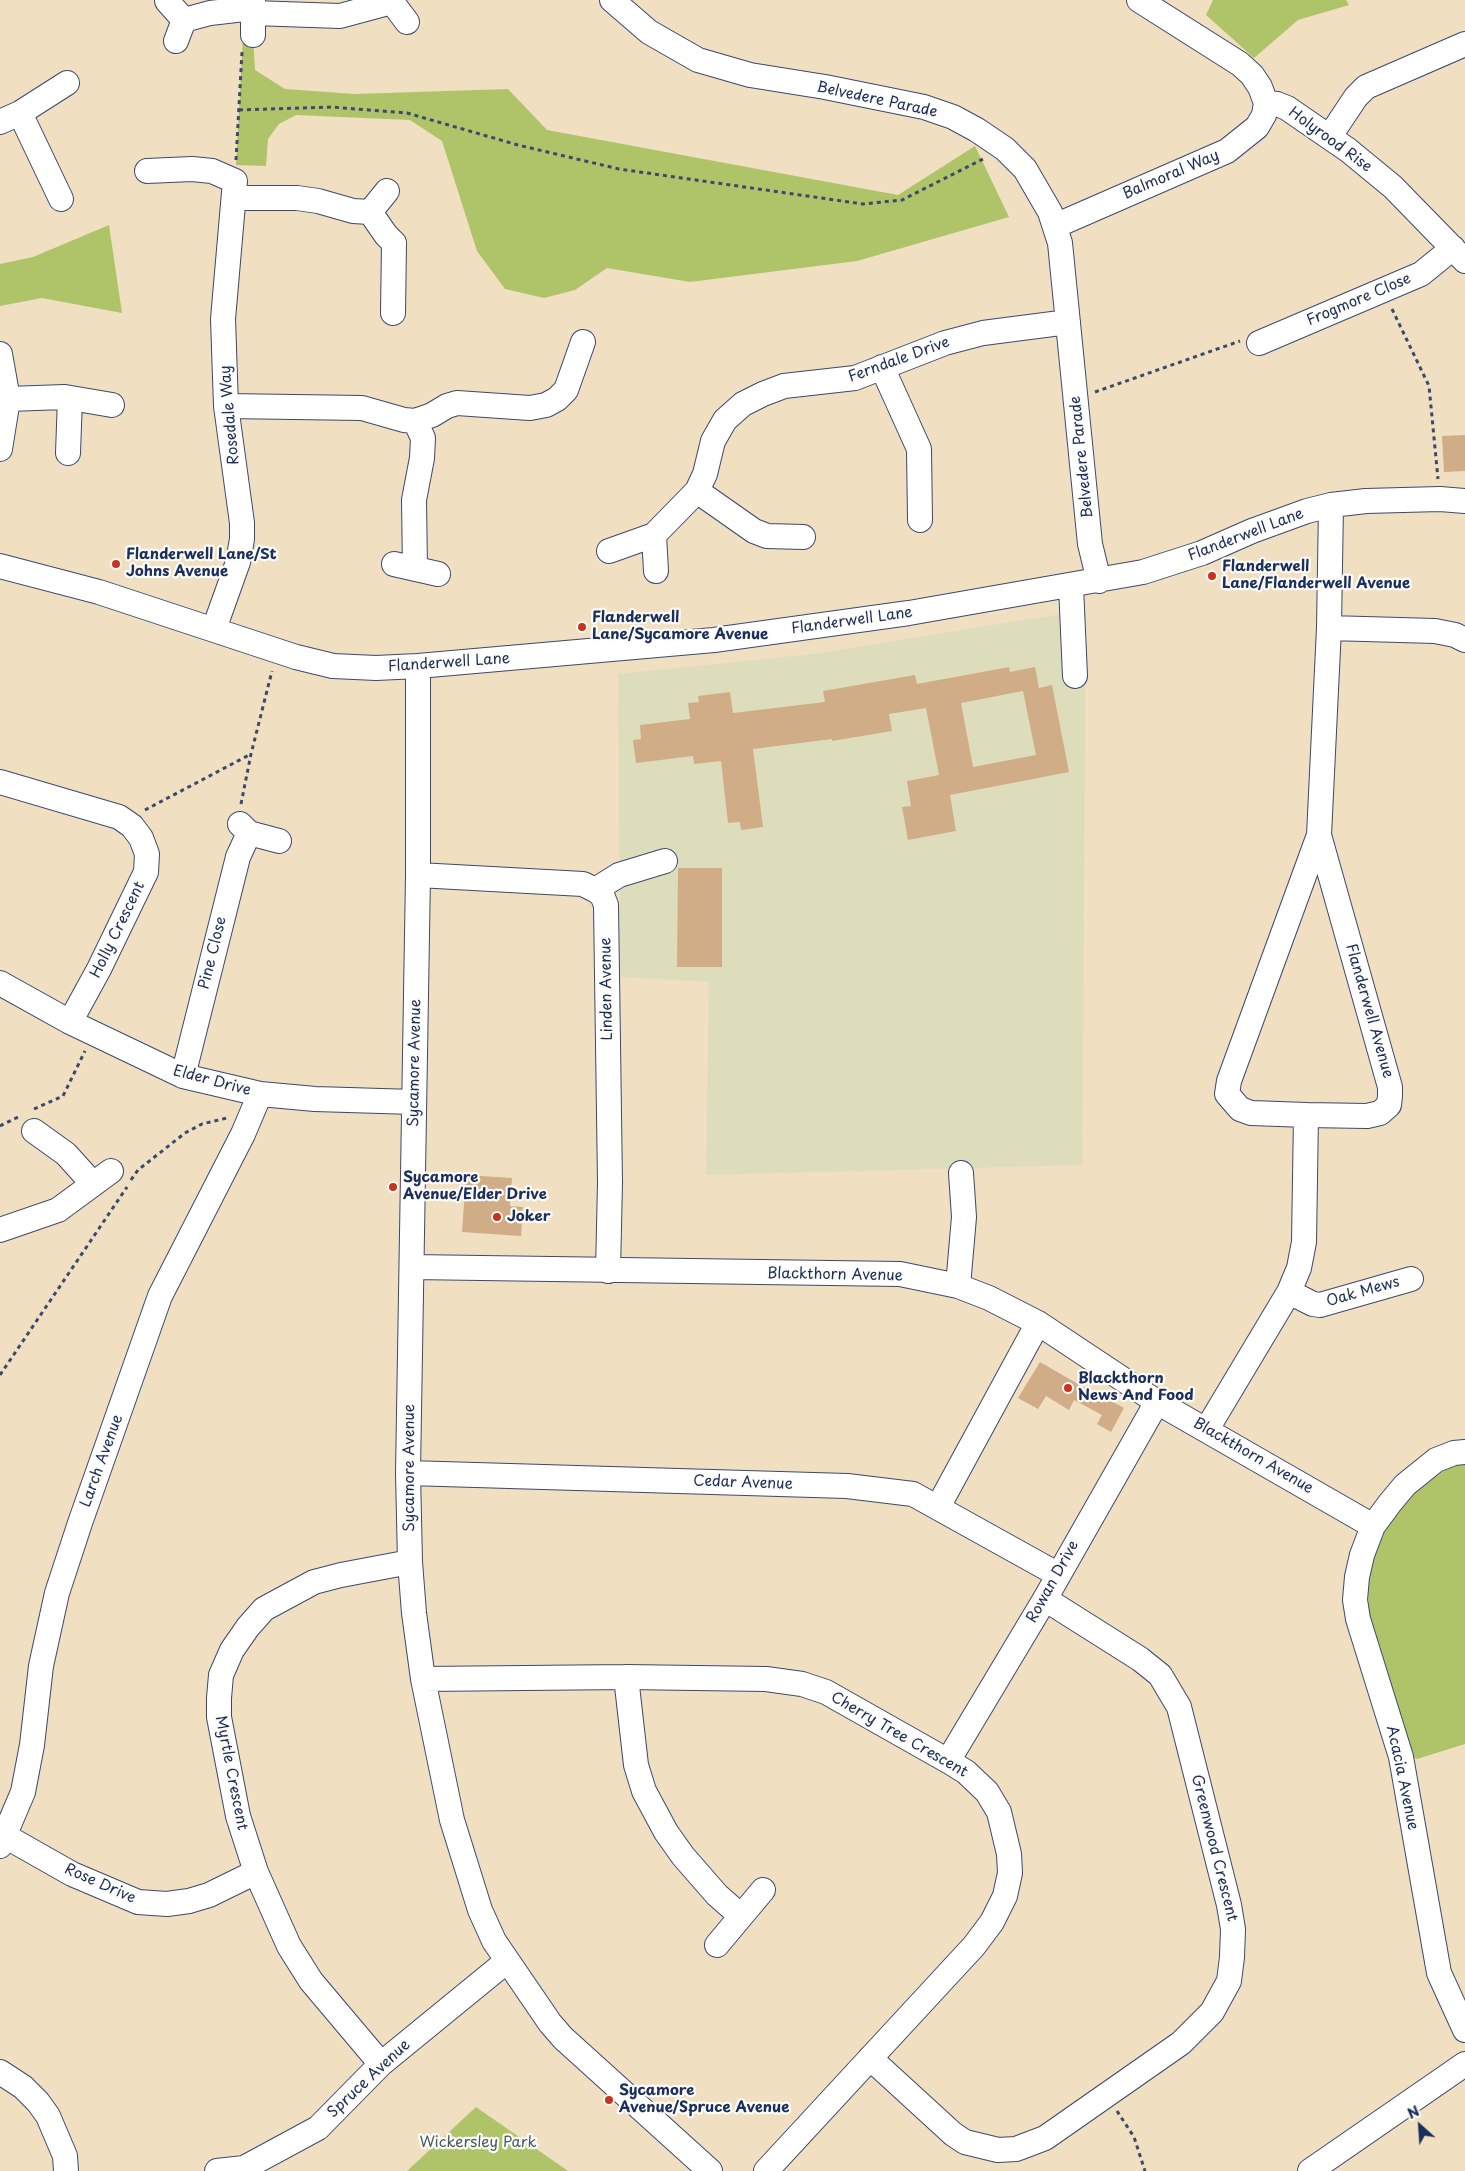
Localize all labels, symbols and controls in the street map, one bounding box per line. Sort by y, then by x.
street label: Belvedere Parade [815,78,939,122]
street label: Holyrood Rise [1285,104,1375,176]
street label: Balmoral Way [1120,147,1222,203]
street label: Frogmore Close [1304,270,1414,330]
street label: Ferndale Drive [846,333,952,387]
street label: Rosedale Way [217,364,243,466]
street label: Belvedere Parade [1067,395,1097,519]
street label: Flanderwell Lane [1186,505,1306,565]
place label: Flanderwell Lane/St Johns Avenue [126,546,277,581]
marker: Flanderwell Lane/St Johns Avenue [110,558,122,570]
place label: Flanderwell Lane/Flanderwell Avenue [1222,558,1410,593]
marker: Flanderwell Lane/Flanderwell Avenue [1206,570,1218,582]
street label: Flanderwell Lane [790,604,914,638]
place label: Flanderwell Lane/Sycamore Avenue [592,609,768,644]
marker: Flanderwell Lane/Sycamore Avenue [576,621,588,633]
street label: Flanderwell Lane [387,650,511,676]
street label: Holly Crescent [87,879,149,981]
street label: Pine Close [195,915,231,991]
street label: Linden Avenue [597,937,617,1041]
street label: Flanderwell Avenue [1341,942,1397,1080]
street label: Sycamore Avenue [405,999,425,1127]
street label: Elder Drive [171,1062,253,1100]
place label: Sycamore Avenue/Elder Drive [403,1169,547,1204]
marker: Sycamore Avenue/Elder Drive [387,1181,399,1193]
place label: Joker [507,1208,550,1226]
marker: Joker [491,1211,503,1223]
street label: Blackthorn Avenue [767,1265,903,1285]
street label: Oak Mews [1324,1273,1402,1311]
place label: Blackthorn News And Food [1078,1370,1193,1405]
marker: Blackthorn News And Food [1062,1382,1074,1394]
street label: Sycamore Avenue [401,1404,419,1532]
street label: Larch Avenue [77,1412,127,1510]
street label: Blackthorn Avenue [1190,1414,1316,1498]
street label: Cedar Avenue [693,1472,793,1494]
street label: Rowan Drive [1023,1538,1083,1626]
street label: Cherry Tree Crescent [827,1688,971,1782]
street label: Myrtle Crescent [211,1714,251,1832]
street label: Acacia Avenue [1382,1724,1422,1832]
street label: Greenwood Crescent [1187,1773,1241,1923]
street label: Rose Drive [62,1860,138,1908]
street label: Spruce Avenue [324,2036,414,2122]
place label: Sycamore Avenue/Spruce Avenue [619,2082,789,2117]
marker: Sycamore Avenue/Spruce Avenue [603,2094,615,2106]
text: N [1404,2100,1423,2124]
north arrow [1395,2101,1445,2151]
park label: Wickersley Park [419,2134,537,2152]

